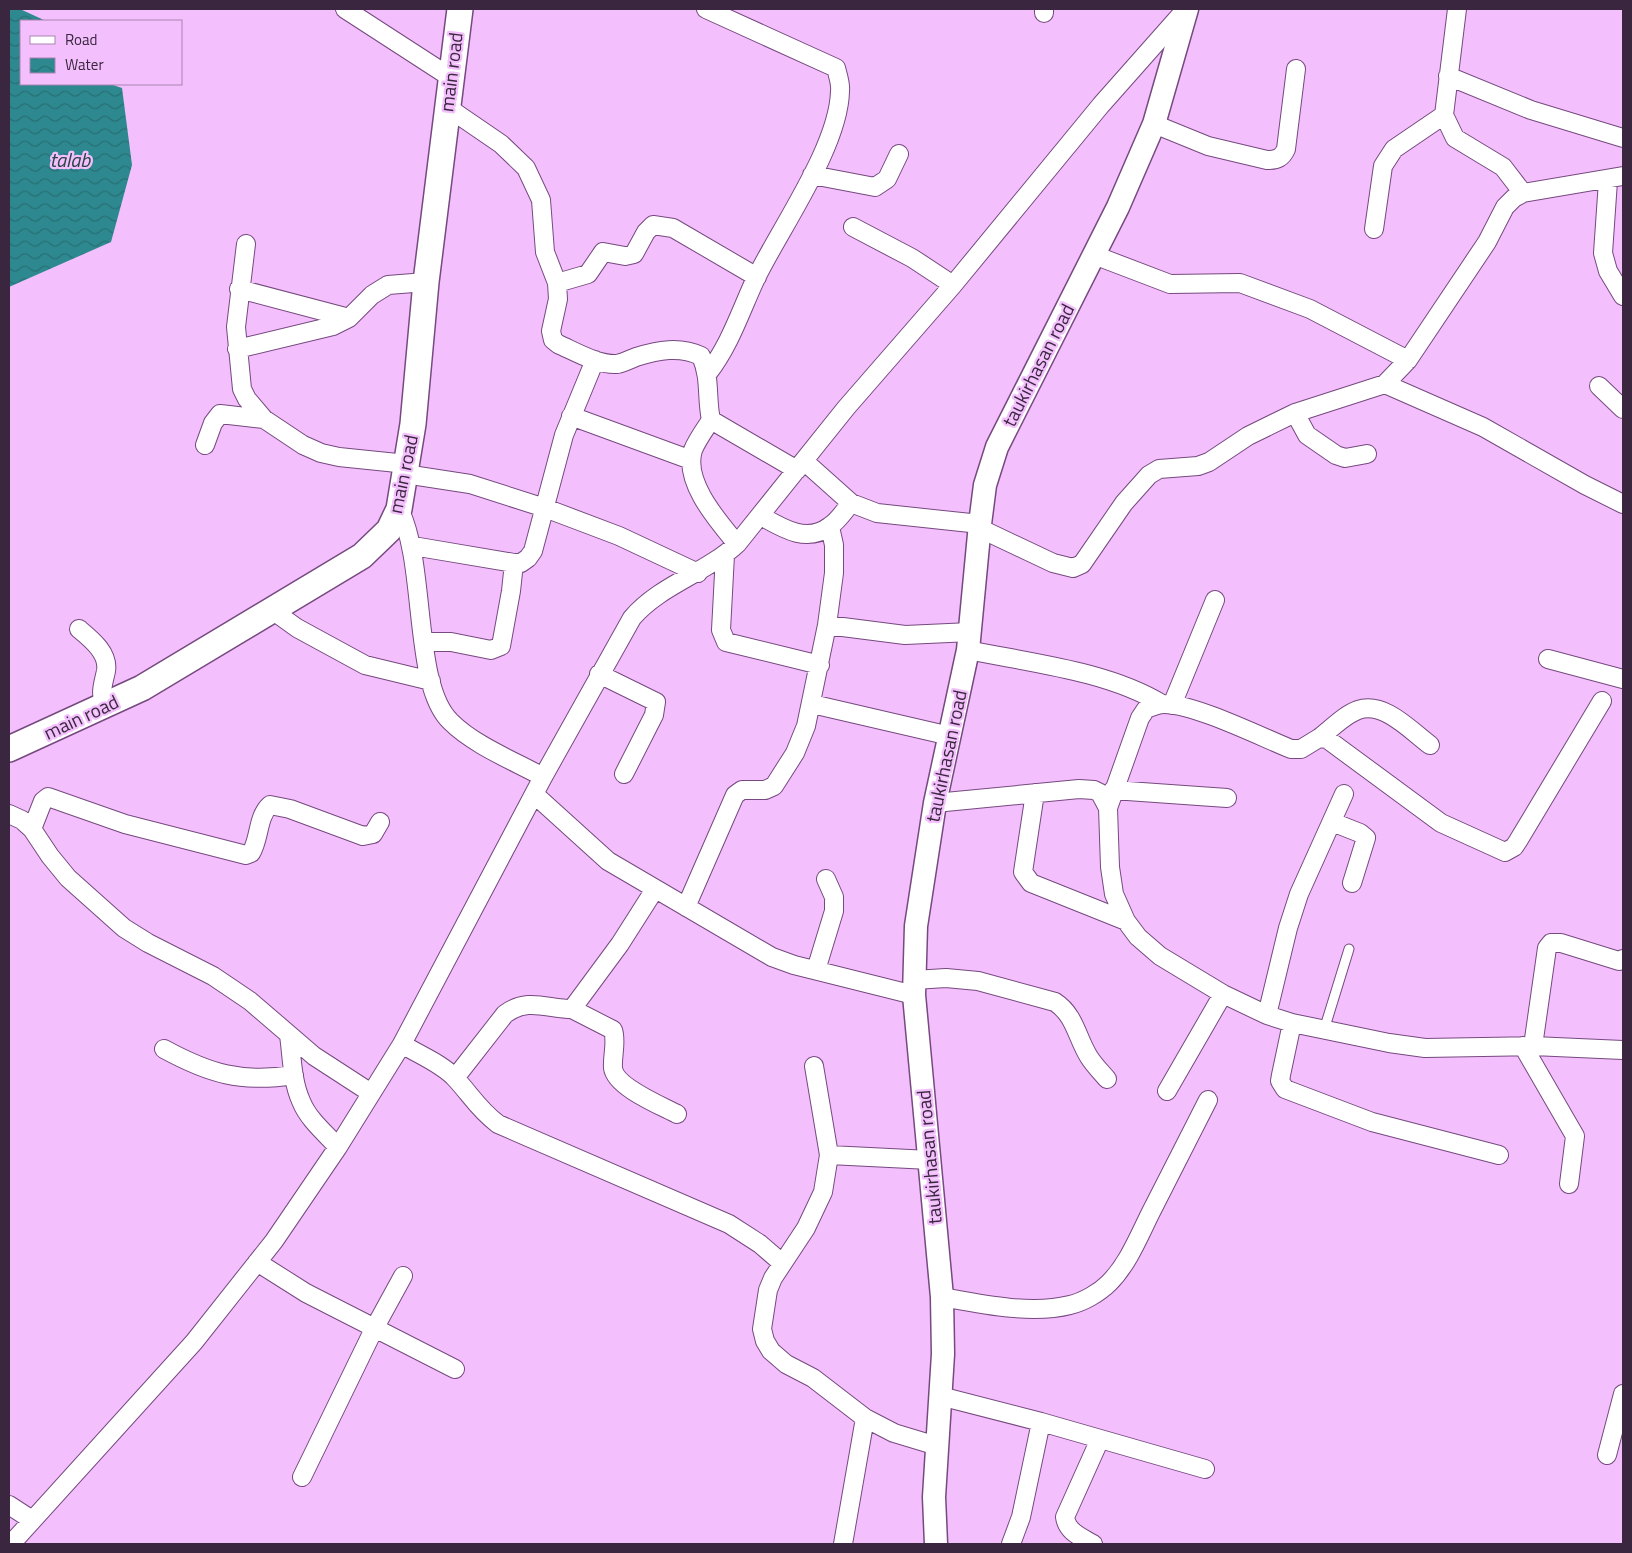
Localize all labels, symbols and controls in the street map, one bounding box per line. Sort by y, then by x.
legend [20,20,182,85]
text: Road [65,28,97,51]
street label: main road [431,31,470,113]
text: Water [65,53,104,76]
water label: talab [50,144,91,175]
street label: taukirhasan road [994,298,1081,431]
street label: main road [380,432,425,516]
street label: main road [38,687,123,747]
street label: taukirhasan road [917,687,974,825]
street label: taukirhasan road [908,1089,949,1225]

